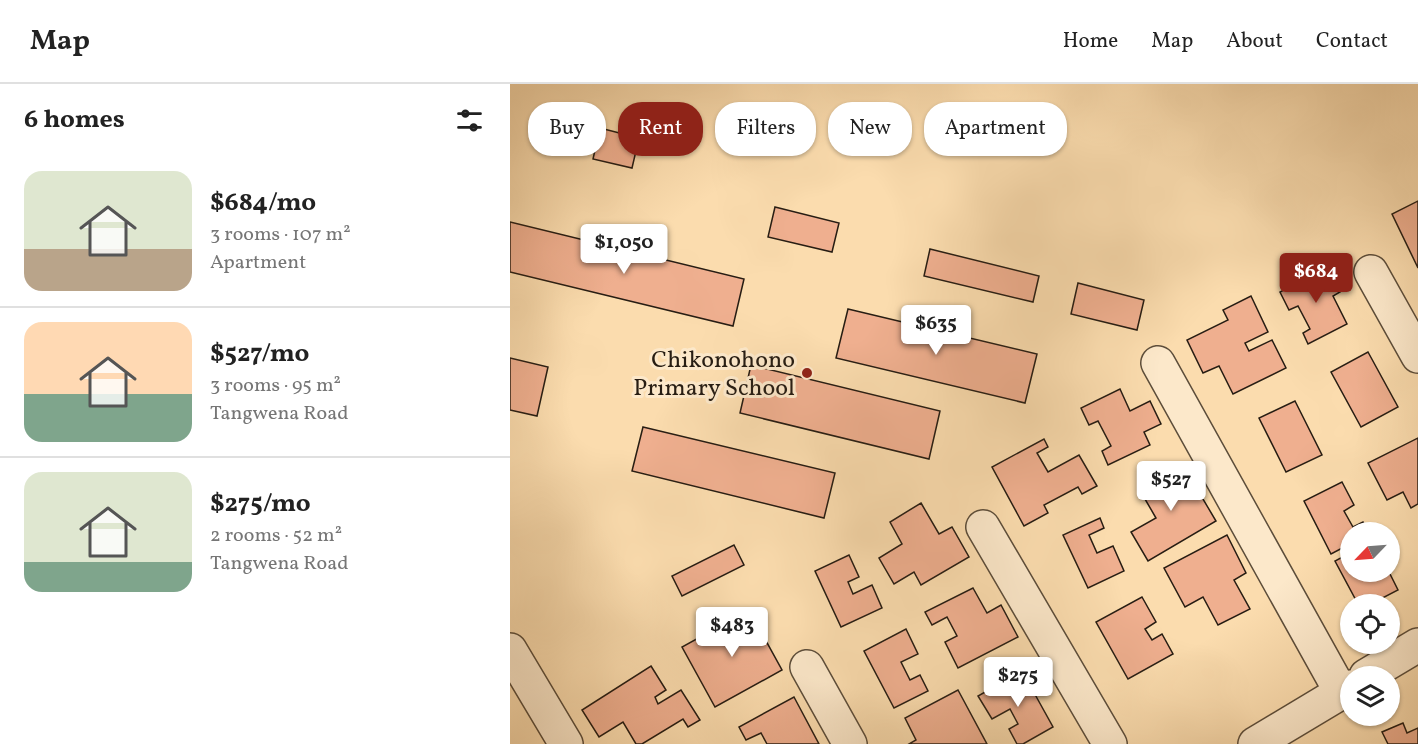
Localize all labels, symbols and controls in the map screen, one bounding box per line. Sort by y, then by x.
text: Map [30,22,90,61]
text: Home [1063,27,1118,56]
text: Map [1151,27,1193,56]
text: About [1226,27,1283,56]
text: Contact [1316,27,1388,56]
text: 6 homes [24,102,125,138]
chip: Buy [528,102,606,156]
chip: Rent [618,102,703,156]
chip: Filters [715,102,816,156]
chip: New [828,102,912,156]
chip: Apartment [924,102,1067,156]
icon: filters [453,104,486,137]
text: $684/mo [210,185,316,221]
icon: home [72,195,144,267]
text: 3 rooms · 107 m² [210,221,351,249]
pin: $1,050 [575,224,673,275]
text: $1,050 [595,229,653,257]
text: Apartment [210,249,306,277]
pin: $684 [1280,253,1352,304]
text: $684 [1294,258,1338,286]
pin: $635 [900,305,972,356]
text: $635 [915,310,957,338]
text: $527/mo [210,336,309,372]
place label: Chikonohono Primary School [633,344,795,406]
icon: home [72,346,144,418]
marker: Chikonohono Primary School [800,366,814,380]
text: 3 rooms · 95 m² [210,372,341,400]
text: Tangwena Road [210,400,348,428]
pin: $527 [1135,461,1207,512]
text: $527 [1151,466,1191,494]
text: $275/mo [210,486,311,522]
icon: home [72,496,144,568]
text: 2 rooms · 52 m² [210,522,342,550]
north arrow [1340,522,1400,582]
map controls [1340,522,1400,726]
text: Tangwena Road [210,550,348,578]
button: locate [1340,594,1400,654]
pin: $483 [696,607,768,658]
text: $483 [710,612,754,640]
pin: $275 [982,657,1054,708]
text: $275 [998,662,1038,690]
button: layers [1340,666,1400,726]

